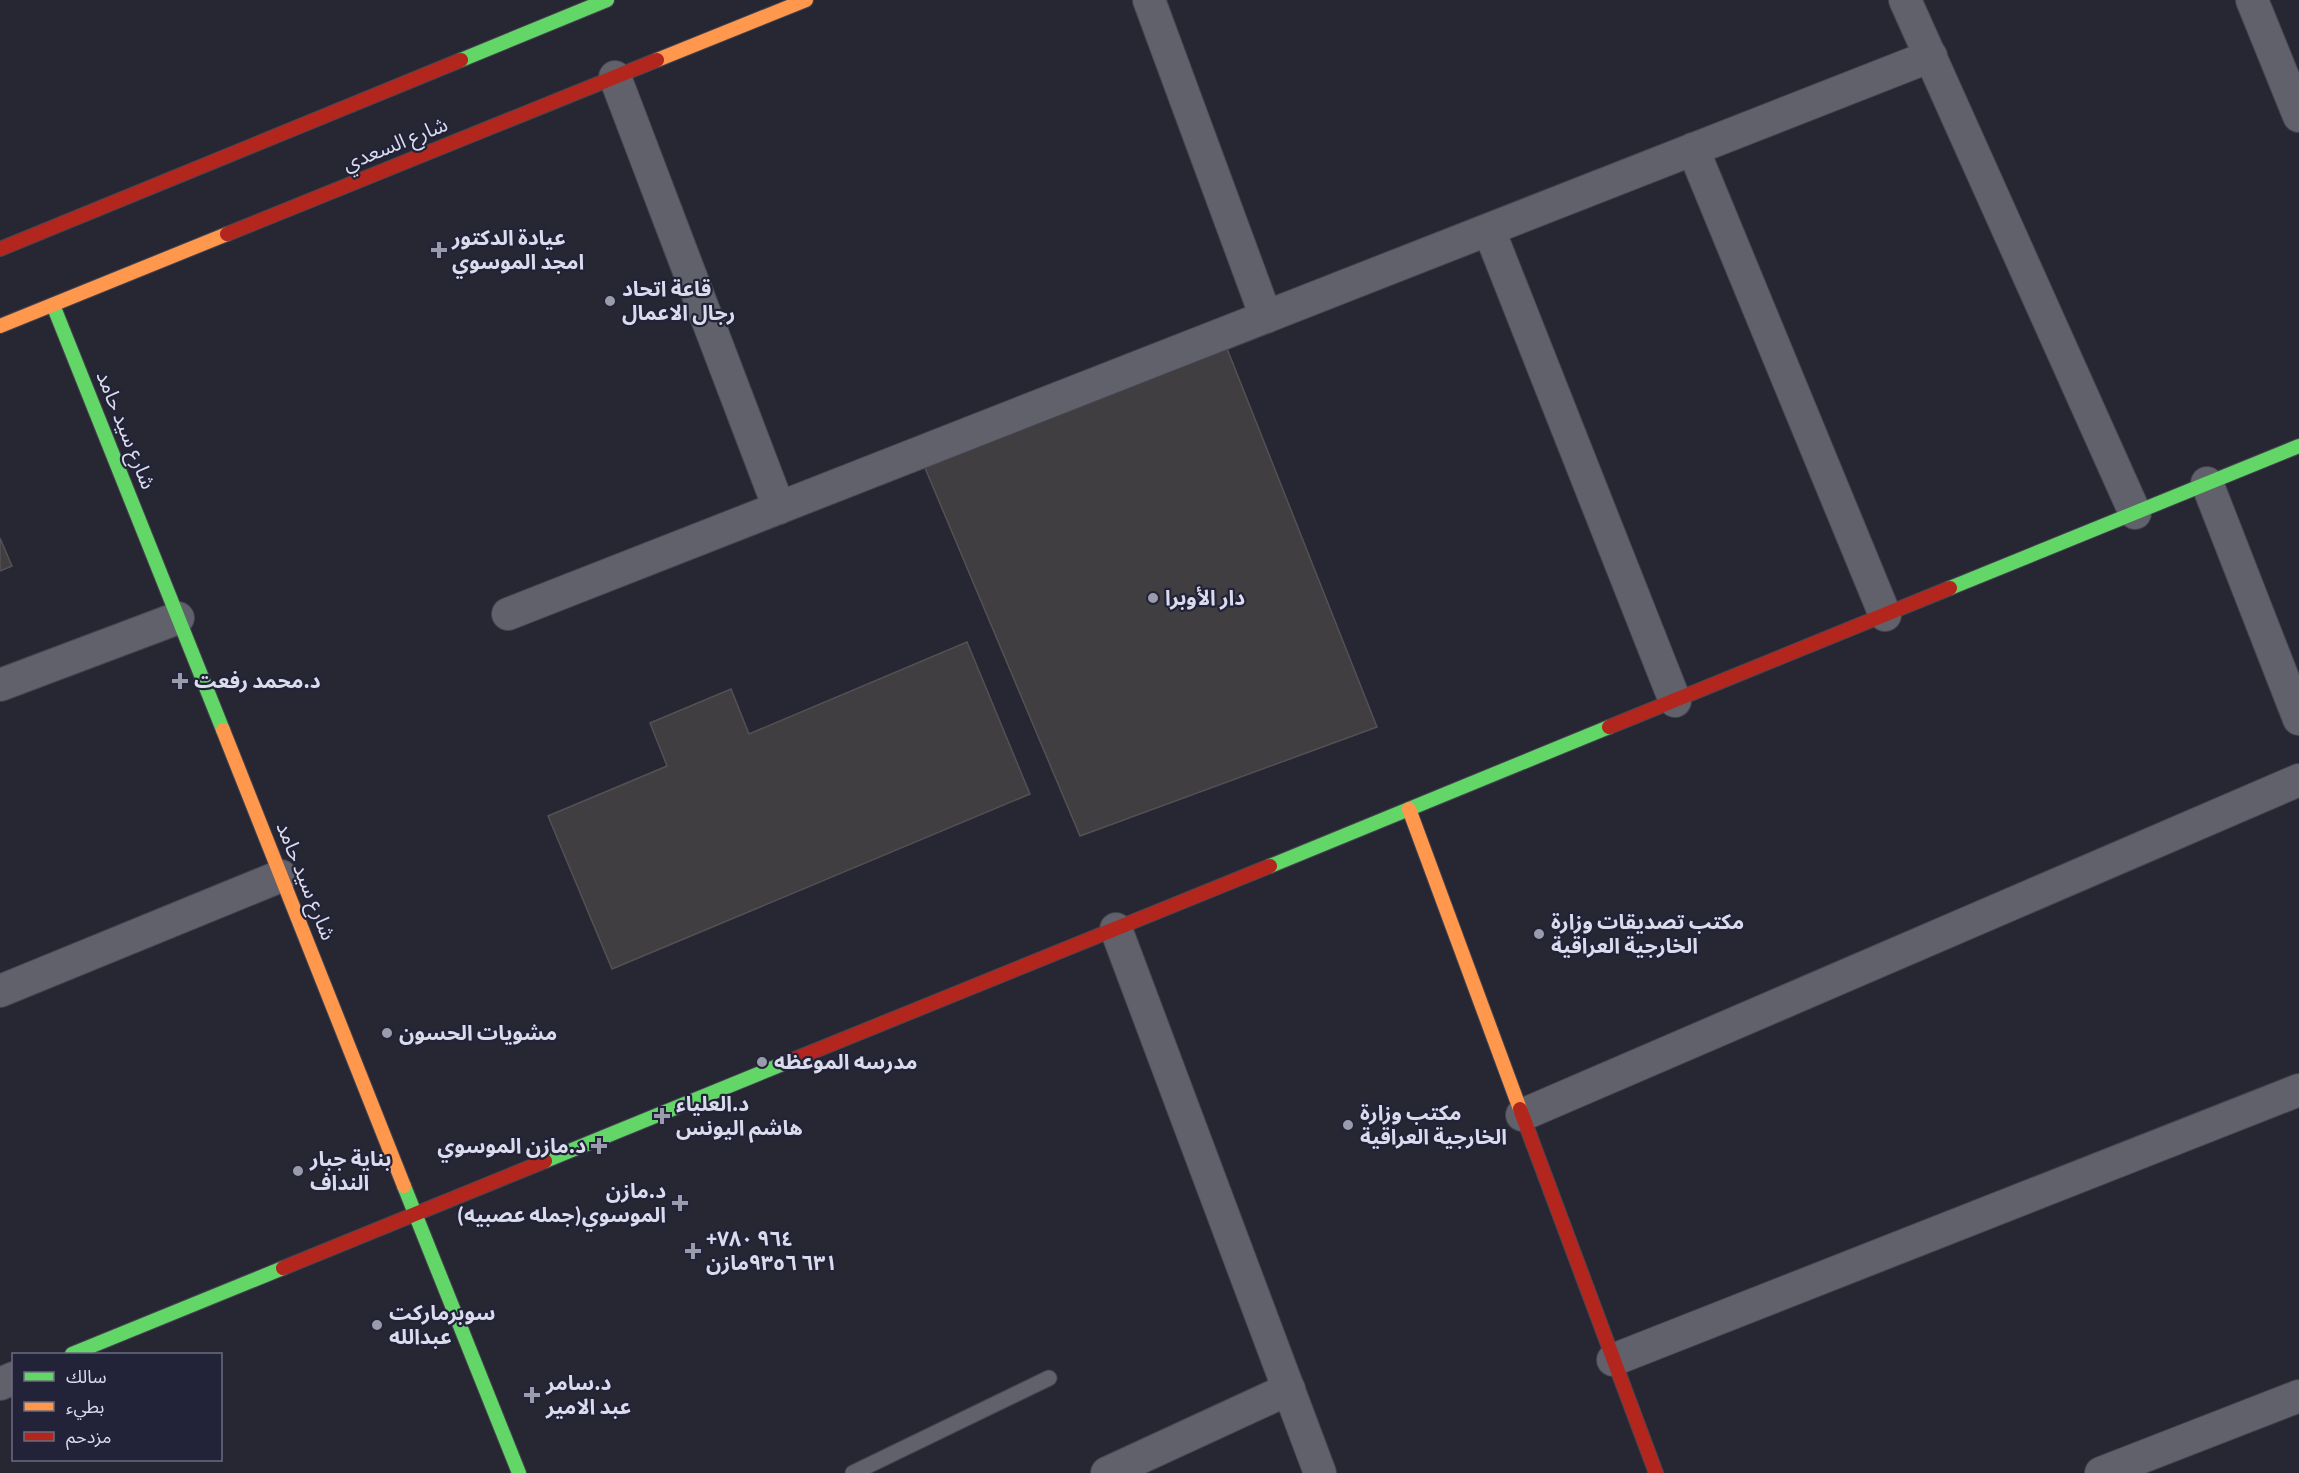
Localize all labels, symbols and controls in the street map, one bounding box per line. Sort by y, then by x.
street label: شارع السعدي [338,109,453,180]
place label: عيادة الدكتور امجد الموسوي [451,223,584,279]
marker: عيادة الدكتور امجد الموسوي [430,241,448,259]
place label: قاعة اتحاد رجال الاعمال [622,274,735,328]
marker: قاعة اتحاد رجال الاعمال [603,294,617,308]
street label: شارع سيد حامد [89,366,163,494]
place label: دار الأوبرا [1165,583,1245,613]
marker: دار الأوبرا [1146,591,1160,605]
place label: د.محمد رفعت [194,666,321,696]
marker: د.محمد رفعت [171,672,189,690]
street label: شارع سيد حامد [269,817,343,945]
place label: مكتب تصديقات وزارة الخارجية العراقية [1551,907,1744,961]
marker: مكتب تصديقات وزارة الخارجية العراقية [1532,927,1546,941]
place label: مشويات الحسون [399,1018,557,1048]
marker: مشويات الحسون [380,1026,394,1040]
place label: مدرسه الموعظه [774,1047,917,1077]
marker: مدرسه الموعظه [755,1055,769,1069]
place label: د.العلياء هاشم اليونس [676,1089,803,1143]
place label: مكتب وزارة الخارجية العراقية [1360,1098,1507,1152]
marker: د.العلياء هاشم اليونس [653,1107,671,1125]
marker: مكتب وزارة الخارجية العراقية [1341,1118,1355,1132]
place label: د.مازن الموسوي [437,1131,586,1163]
marker: د.مازن الموسوي [590,1137,608,1155]
place label: بناية جبار النداف [309,1144,391,1198]
marker: بناية جبار النداف [291,1164,305,1178]
place label: د.مازن الموسوي(جمله عصبيه) [457,1176,666,1232]
marker: د.مازن الموسوي(جمله عصبيه) [671,1194,689,1212]
place label: +٩٦٤ ٧٨٠ ٦٣١ ٩٣٥٦مازن [706,1224,837,1278]
marker: +٩٦٤ ٧٨٠ ٦٣١ ٩٣٥٦مازن [684,1242,702,1260]
place label: سوبرماركت عبدالله [389,1298,495,1352]
marker: سوبرماركت عبدالله [370,1318,384,1332]
legend [12,1353,222,1461]
text: سالك [66,1365,107,1390]
place label: د.سامر عبد الامير [545,1368,631,1422]
marker: د.سامر عبد الامير [523,1386,541,1404]
text: بطيء [66,1395,104,1420]
text: مزدحم [66,1425,111,1450]

